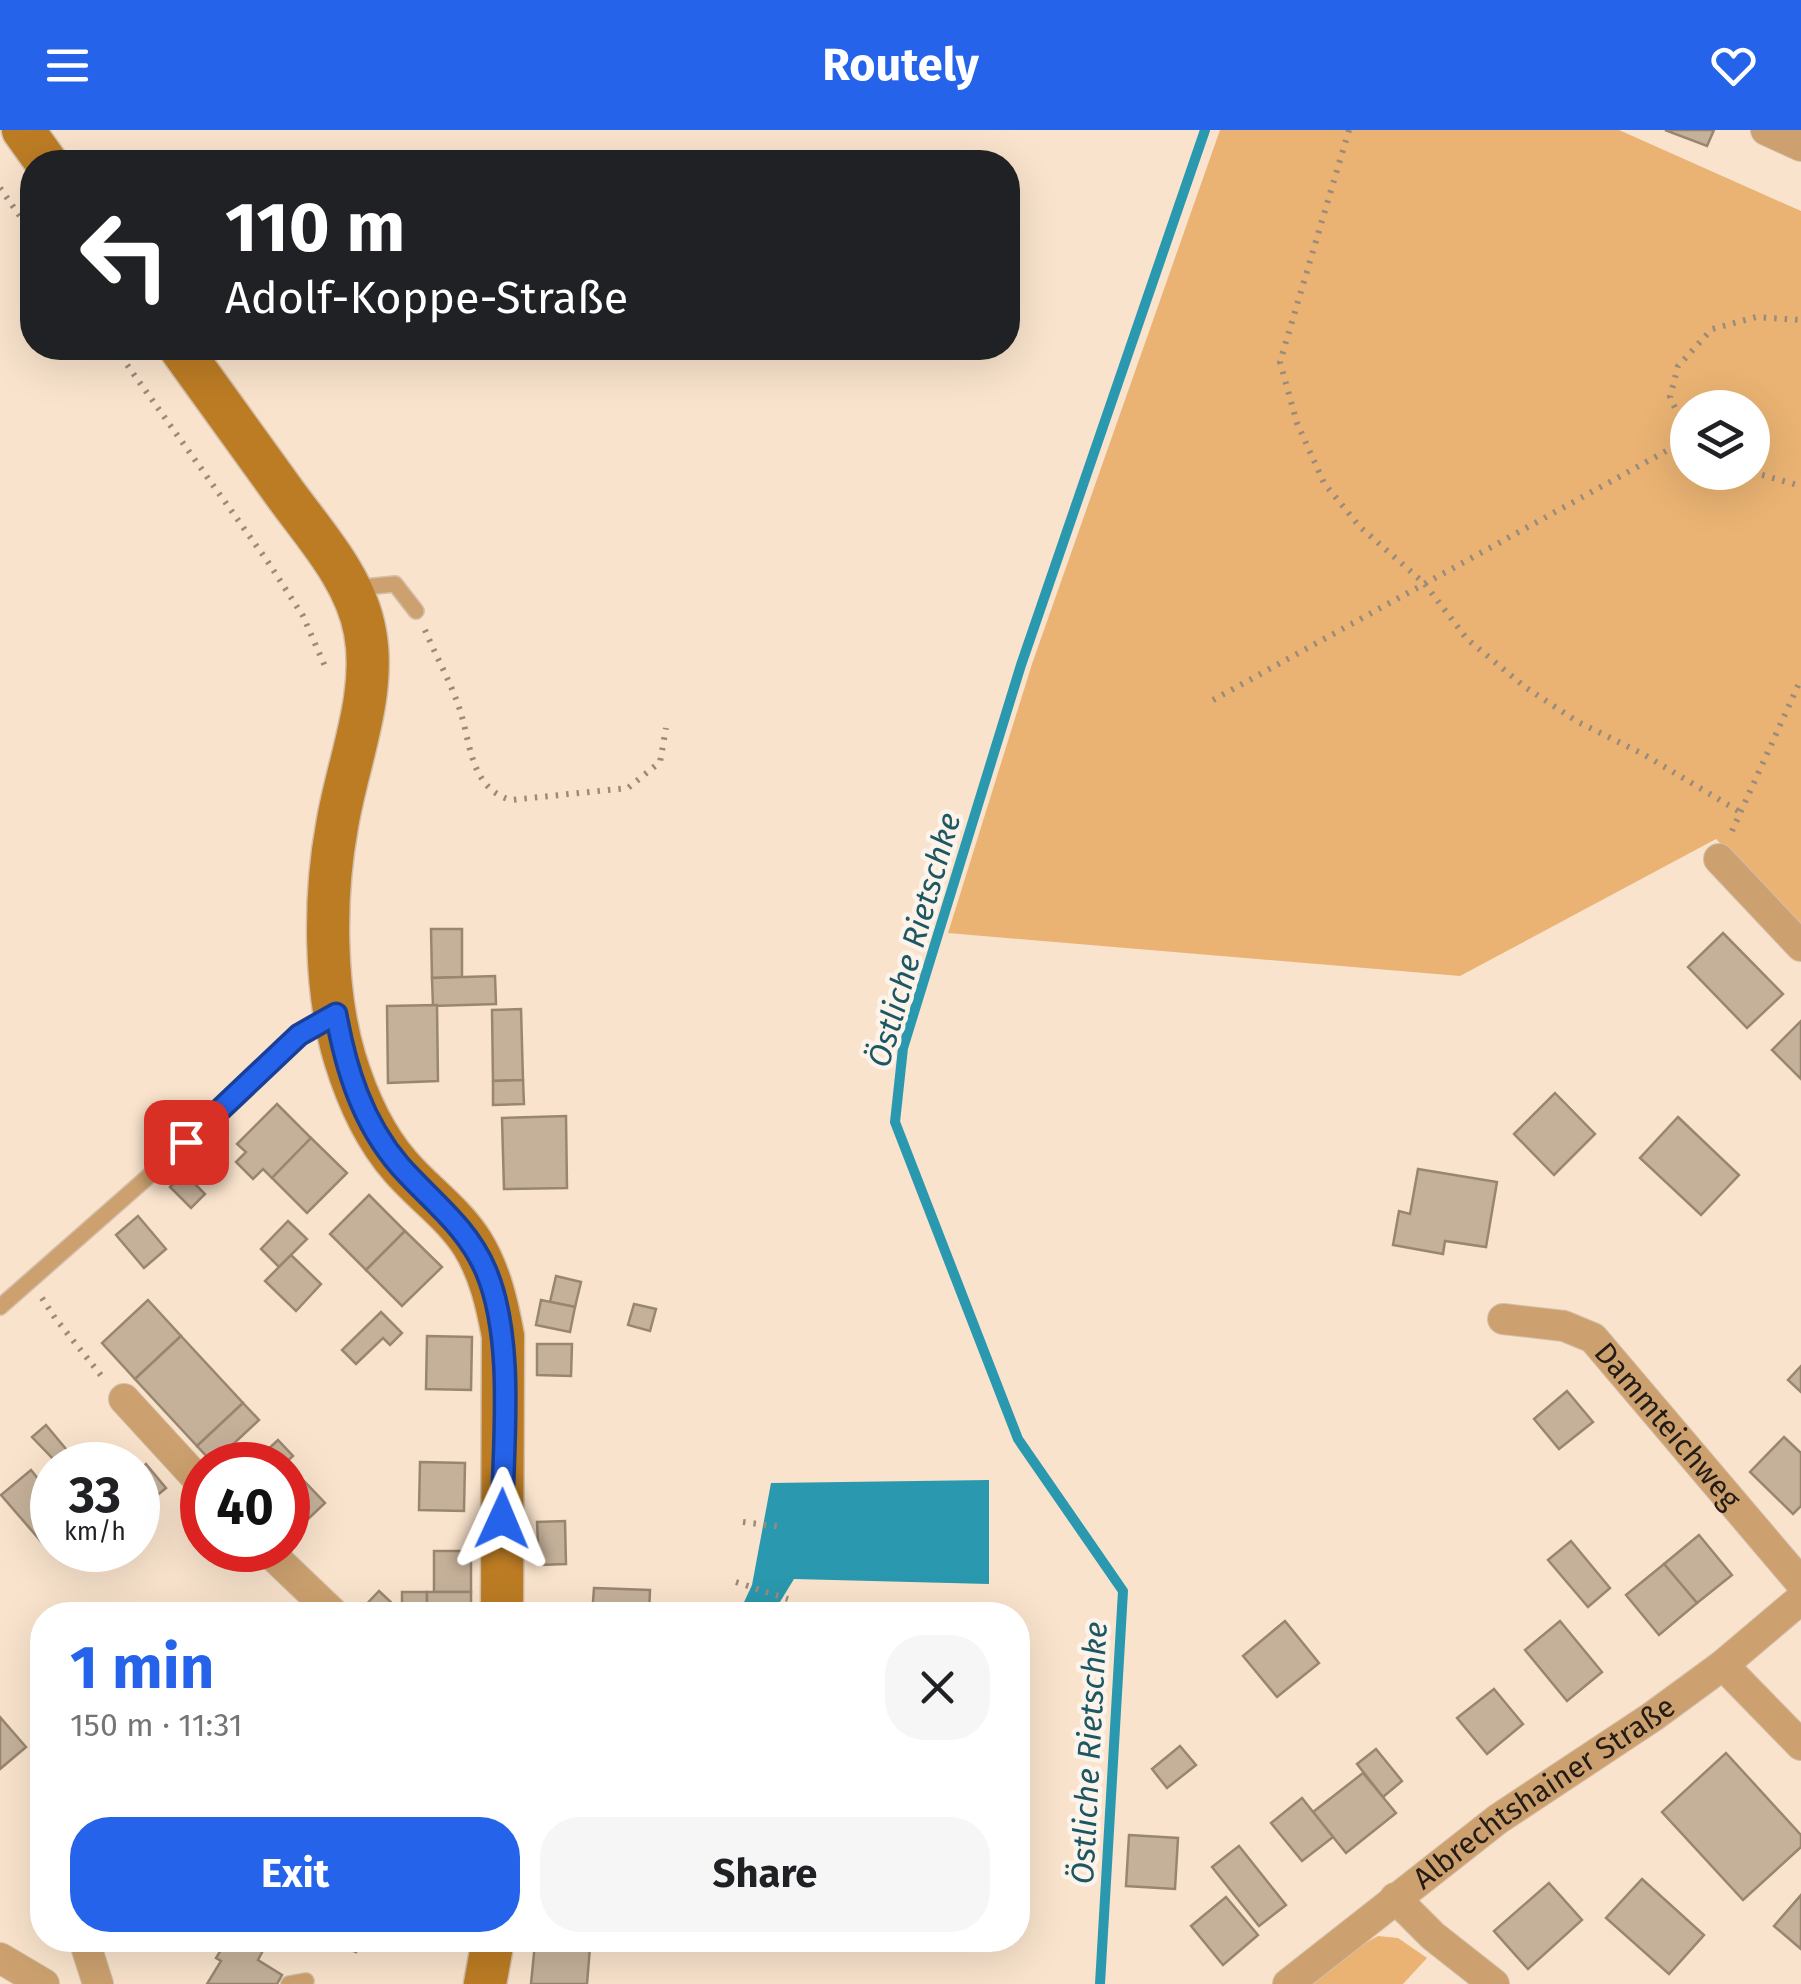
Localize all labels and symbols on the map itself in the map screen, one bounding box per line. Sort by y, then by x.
water label: Östliche Rietschke [860,808,968,1072]
pin [144,1100,229,1185]
street label: Dammteichweg [1587,1335,1749,1517]
speed limit sign: 40 [180,1442,310,1572]
position arrow [450,1467,554,1571]
water label: Östliche Rietschke [1063,1621,1115,1885]
street label: Albrechtshainer Straße [1406,1688,1682,1897]

